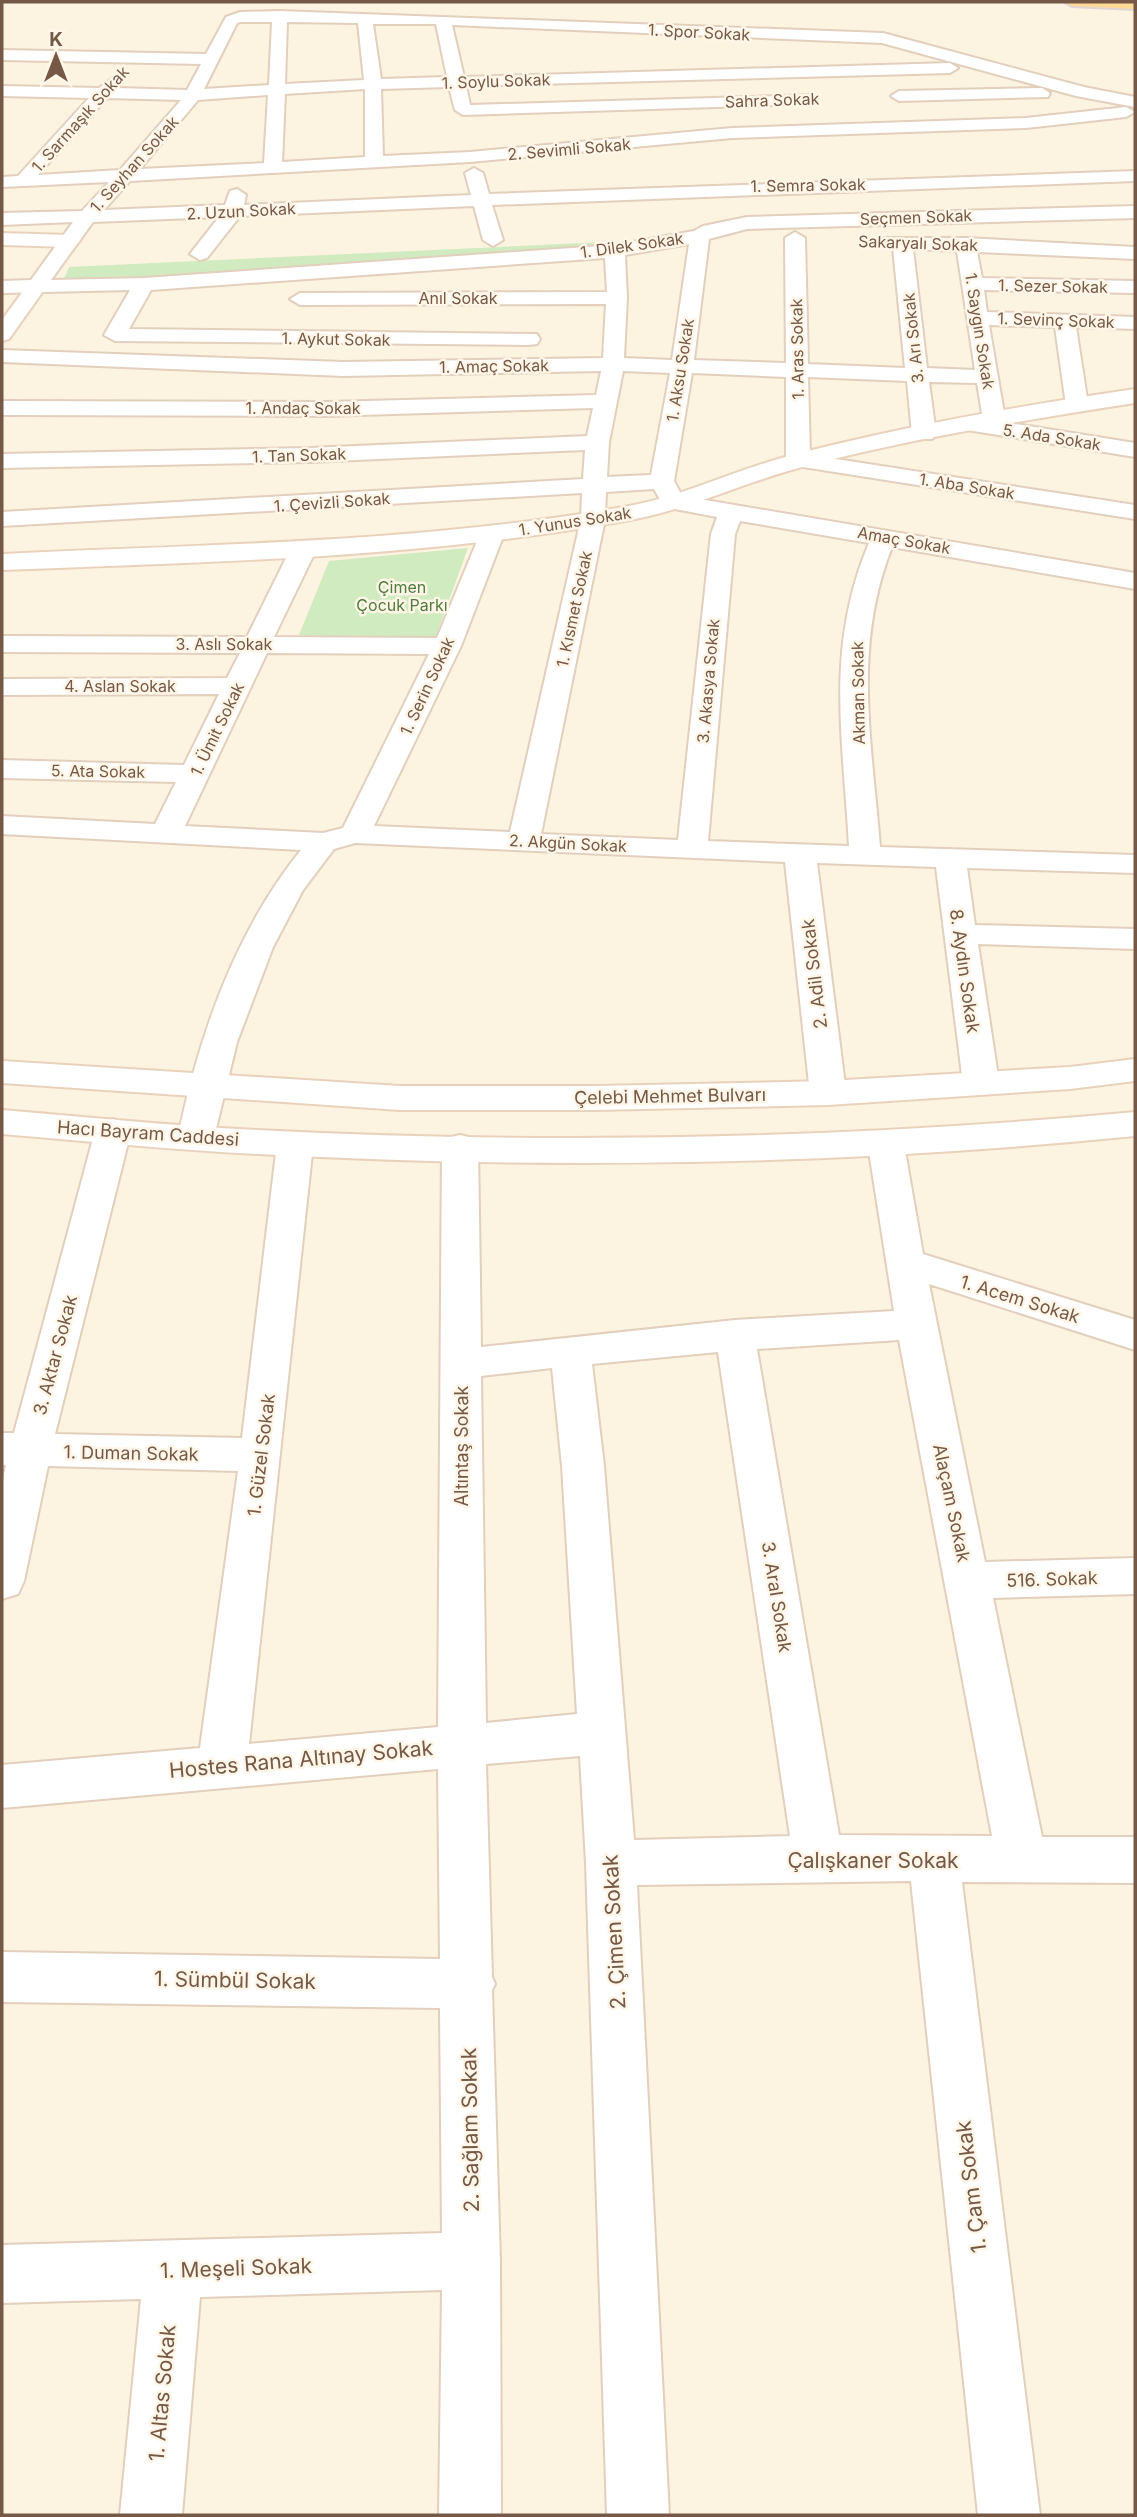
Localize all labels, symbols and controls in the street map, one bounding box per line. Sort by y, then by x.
street label: 1. Spor Sokak [647,19,751,45]
north arrow [21,21,91,91]
text: K [49,28,63,51]
street label: 1. Sarmaşık Sokak [27,62,133,176]
street label: 1. Soylu Sokak [441,69,551,93]
street label: Sahra Sokak [724,88,820,112]
street label: 1. Seyhan Sokak [85,112,183,216]
street label: 2. Sevimli Sokak [507,134,632,164]
street label: 1. Semra Sokak [750,174,866,196]
street label: 2. Uzun Sokak [186,198,296,224]
street label: Seçmen Sokak [859,205,973,229]
street label: 1. Dilek Sokak [579,228,685,262]
street label: Sakaryalı Sokak [858,231,978,255]
street label: 1. Saygın Sokak [961,271,999,391]
street label: 1. Sezer Sokak [998,275,1108,297]
street label: Anıl Sokak [418,288,498,308]
street label: 3. Arı Sokak [898,292,928,384]
street label: 1. Aras Sokak [786,298,808,400]
street label: 1. Sevinç Sokak [997,308,1115,332]
street label: 1. Aksu Sokak [662,317,698,423]
street label: 1. Aykut Sokak [281,328,391,350]
street label: 1. Amaç Sokak [439,355,549,377]
street label: 1. Andaç Sokak [246,398,361,418]
street label: 5. Ada Sokak [1001,419,1103,455]
street label: 1. Tan Sokak [252,443,347,467]
street label: 1. Aba Sokak [918,469,1016,503]
street label: 1. Çevizli Sokak [273,488,391,516]
street label: 1. Yunus Sokak [517,502,633,540]
street label: Amaç Sokak [856,522,952,558]
street label: 1. Kısmet Sokak [552,549,596,669]
park label: Çimen Çocuk Parkı [356,577,448,615]
street label: 3. Akasya Sokak [693,618,723,744]
street label: 3. Aslı Sokak [176,634,273,654]
street label: 1. Serin Sokak [396,634,458,738]
street label: Akman Sokak [847,641,869,745]
street label: 4. Aslan Sokak [64,676,176,696]
street label: 1. Ümit Sokak [186,679,248,779]
street label: 5. Ata Sokak [51,760,146,782]
street label: 2. Akgün Sokak [509,830,628,856]
street label: 8. Aydın Sokak [946,908,984,1035]
street label: 2. Adil Sokak [797,918,831,1030]
street label: Çelebi Mehmet Bulvarı [574,1084,766,1108]
street label: Hacı Bayram Caddesi [56,1116,240,1150]
street label: 1. Acem Sokak [958,1271,1082,1327]
street label: 3. Aktar Sokak [29,1293,81,1417]
street label: Altıntaş Sokak [451,1385,472,1506]
street label: 1. Güzel Sokak [243,1392,279,1518]
street label: 1. Duman Sokak [63,1441,199,1465]
street label: Alaçam Sokak [929,1442,975,1564]
street label: 3. Aral Sokak [758,1540,796,1654]
street label: 516. Sokak [1006,1567,1098,1591]
street label: Hostes Rana Altınay Sokak [168,1735,434,1783]
street label: Çalışkaner Sokak [787,1848,959,1873]
street label: 2. Çimen Sokak [597,1853,631,2010]
street label: 1. Sümbül Sokak [154,1966,317,1994]
street label: 2. Sağlam Sokak [456,2047,484,2213]
street label: 1. Çam Sokak [950,2119,992,2254]
street label: 1. Meşeli Sokak [160,2253,313,2283]
street label: 1. Altas Sokak [144,2323,180,2462]

